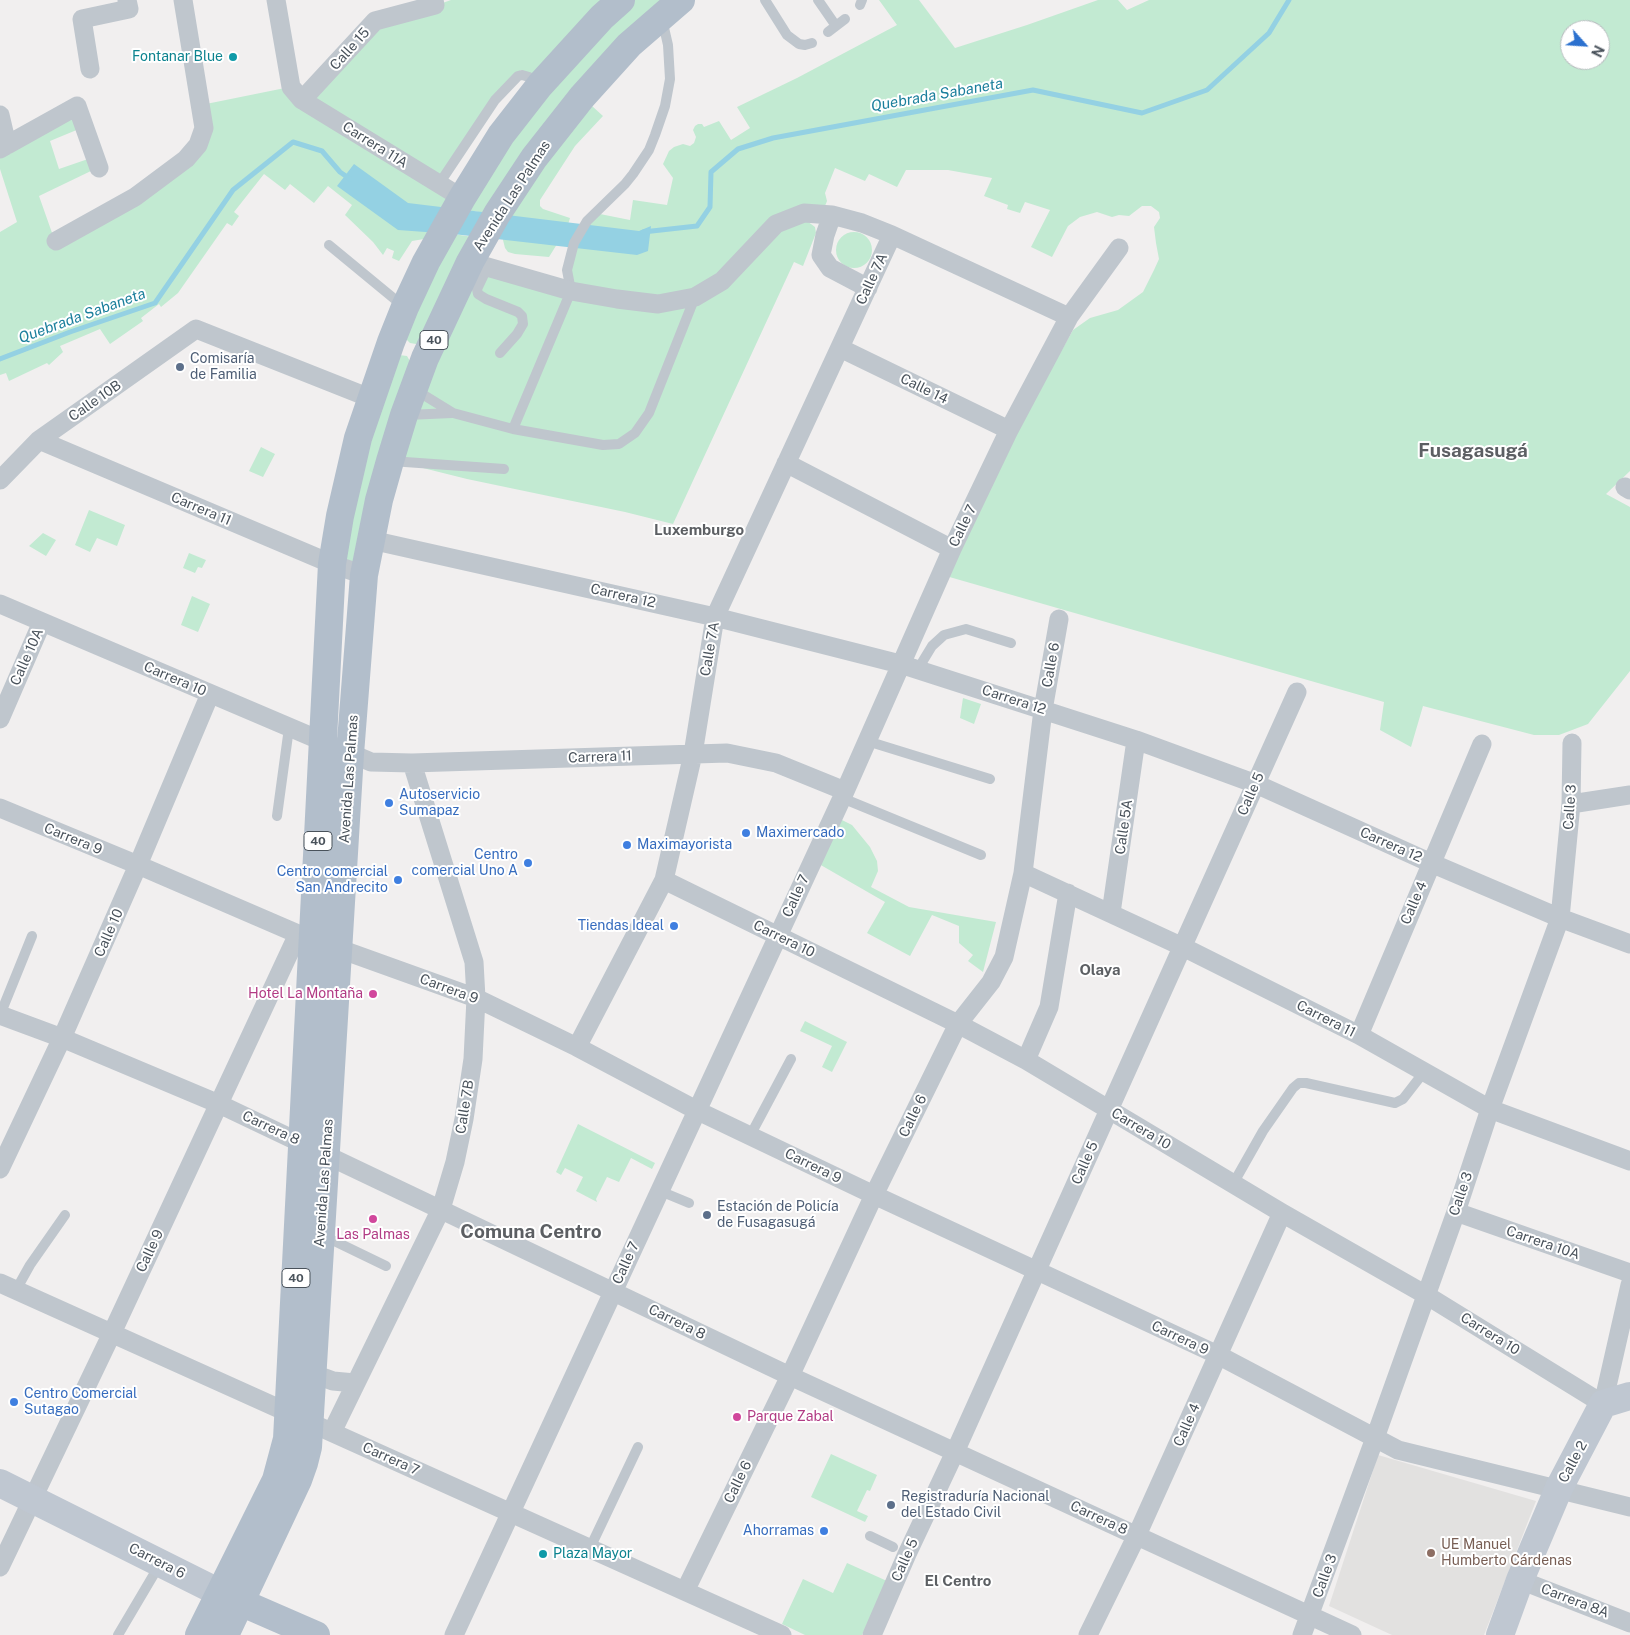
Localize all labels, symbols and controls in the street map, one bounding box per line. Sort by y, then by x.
north arrow [1560,20,1610,70]
street label: Calle 15 [327,24,373,74]
text: N [1588,43,1607,60]
place label: Fontanar Blue [132,49,223,65]
marker: Fontanar Blue [227,51,239,63]
water label: Quebrada Sabaneta [870,75,1004,115]
street label: Carrera 11A [339,118,411,172]
street label: Avenida Las Palmas [470,138,554,254]
street label: Calle 7A [853,251,891,307]
water label: Quebrada Sabaneta [16,285,148,347]
road number: 40 [420,330,448,350]
place label: Comisaría de Familia [190,351,257,384]
marker: Comisaría de Familia [174,361,186,373]
street label: Calle 14 [897,370,951,408]
street label: Calle 10B [66,377,124,425]
district label: Fusagasugá [1418,440,1528,462]
street label: Carrera 11 [168,489,234,529]
street label: Calle 7 [946,502,980,550]
district label: Luxemburgo [654,521,744,539]
street label: Carrera 12 [589,580,657,612]
street label: Calle 7A [697,621,723,677]
street label: Calle 10A [7,626,47,688]
street label: Calle 6 [1039,641,1063,689]
street label: Carrera 10 [141,658,209,700]
street label: Carrera 12 [980,682,1048,718]
street label: Avenida Las Palmas [336,714,362,844]
street label: Carrera 11 [568,747,632,767]
street label: Calle 5 [1234,770,1268,818]
street label: Calle 3 [1560,784,1580,830]
place label: Autoservicio Sumapaz [399,787,480,820]
marker: Autoservicio Sumapaz [383,797,395,809]
street label: Calle 5A [1112,798,1136,856]
street label: Carrera 9 [42,820,104,858]
street label: Carrera 12 [1357,824,1425,866]
place label: Maximercado [756,825,844,841]
marker: Maximercado [740,827,752,839]
road number: 40 [304,831,332,850]
place label: Maximayorista [637,837,732,853]
marker: Maximayorista [621,839,633,851]
place label: Centro comercial Uno A [412,847,518,880]
marker: Centro comercial Uno A [522,857,534,869]
place label: Centro comercial San Andrecito [277,864,388,896]
street label: Calle 7 [779,872,813,920]
marker: Centro comercial San Andrecito [392,874,404,886]
street label: Calle 4 [1397,879,1431,927]
street label: Calle 10 [91,906,127,960]
street label: Carrera 10 [750,917,818,961]
place label: Tiendas Ideal [578,918,664,934]
marker: Tiendas Ideal [668,920,680,932]
district label: Olaya [1080,961,1120,979]
street label: Carrera 9 [417,971,481,1007]
place label: Hotel La Montaña [248,986,363,1002]
marker: Hotel La Montaña [367,988,379,1000]
street label: Carrera 11 [1294,997,1358,1041]
street label: Calle 7B [452,1079,478,1135]
street label: Calle 6 [896,1092,930,1140]
street label: Carrera 10 [1108,1105,1174,1153]
street label: Carrera 8 [240,1107,302,1149]
street label: Avenida Las Palmas [311,1118,337,1248]
street label: Calle 5 [1068,1139,1102,1187]
street label: Carrera 9 [782,1145,844,1187]
street label: Calle 3 [1446,1170,1476,1218]
place label: Estación de Policía de Fusagasugá [717,1199,839,1232]
marker: Estación de Policía de Fusagasugá [701,1209,713,1221]
marker: Las Palmas [367,1213,379,1225]
district label: Comuna Centro [460,1221,602,1243]
street label: Carrera 10A [1504,1223,1582,1263]
street label: Calle 9 [133,1227,167,1275]
place label: Las Palmas [336,1227,410,1243]
street label: Calle 7 [609,1239,643,1287]
road number: 40 [282,1268,310,1288]
street label: Carrera 8 [646,1301,708,1343]
street label: Carrera 10 [1457,1309,1523,1359]
street label: Carrera 9 [1149,1317,1211,1359]
place label: Centro Comercial Sutagao [24,1386,137,1418]
marker: Centro Comercial Sutagao [8,1396,20,1408]
street label: Calle 4 [1170,1401,1204,1449]
place label: Parque Zabal [747,1409,834,1425]
marker: Parque Zabal [731,1411,743,1423]
street label: Calle 2 [1555,1438,1591,1486]
street label: Carrera 7 [360,1439,422,1479]
street label: Calle 6 [721,1458,755,1506]
place label: Registraduría Nacional del Estado Civil [901,1489,1049,1521]
street label: Carrera 8 [1068,1497,1130,1539]
marker: Registraduría Nacional del Estado Civil [885,1499,897,1511]
place label: Ahorramas [743,1523,814,1539]
marker: Ahorramas [818,1525,830,1537]
street label: Calle 5 [888,1536,922,1584]
place label: UE Manuel Humberto Cárdenas [1441,1537,1572,1570]
street label: Carrera 6 [126,1540,188,1582]
place label: Plaza Mayor [553,1546,632,1562]
marker: UE Manuel Humberto Cárdenas [1425,1547,1437,1559]
marker: Plaza Mayor [537,1548,549,1560]
street label: Calle 3 [1309,1552,1341,1600]
district label: El Centro [925,1572,991,1590]
street label: Carrera 8A [1539,1580,1611,1622]

